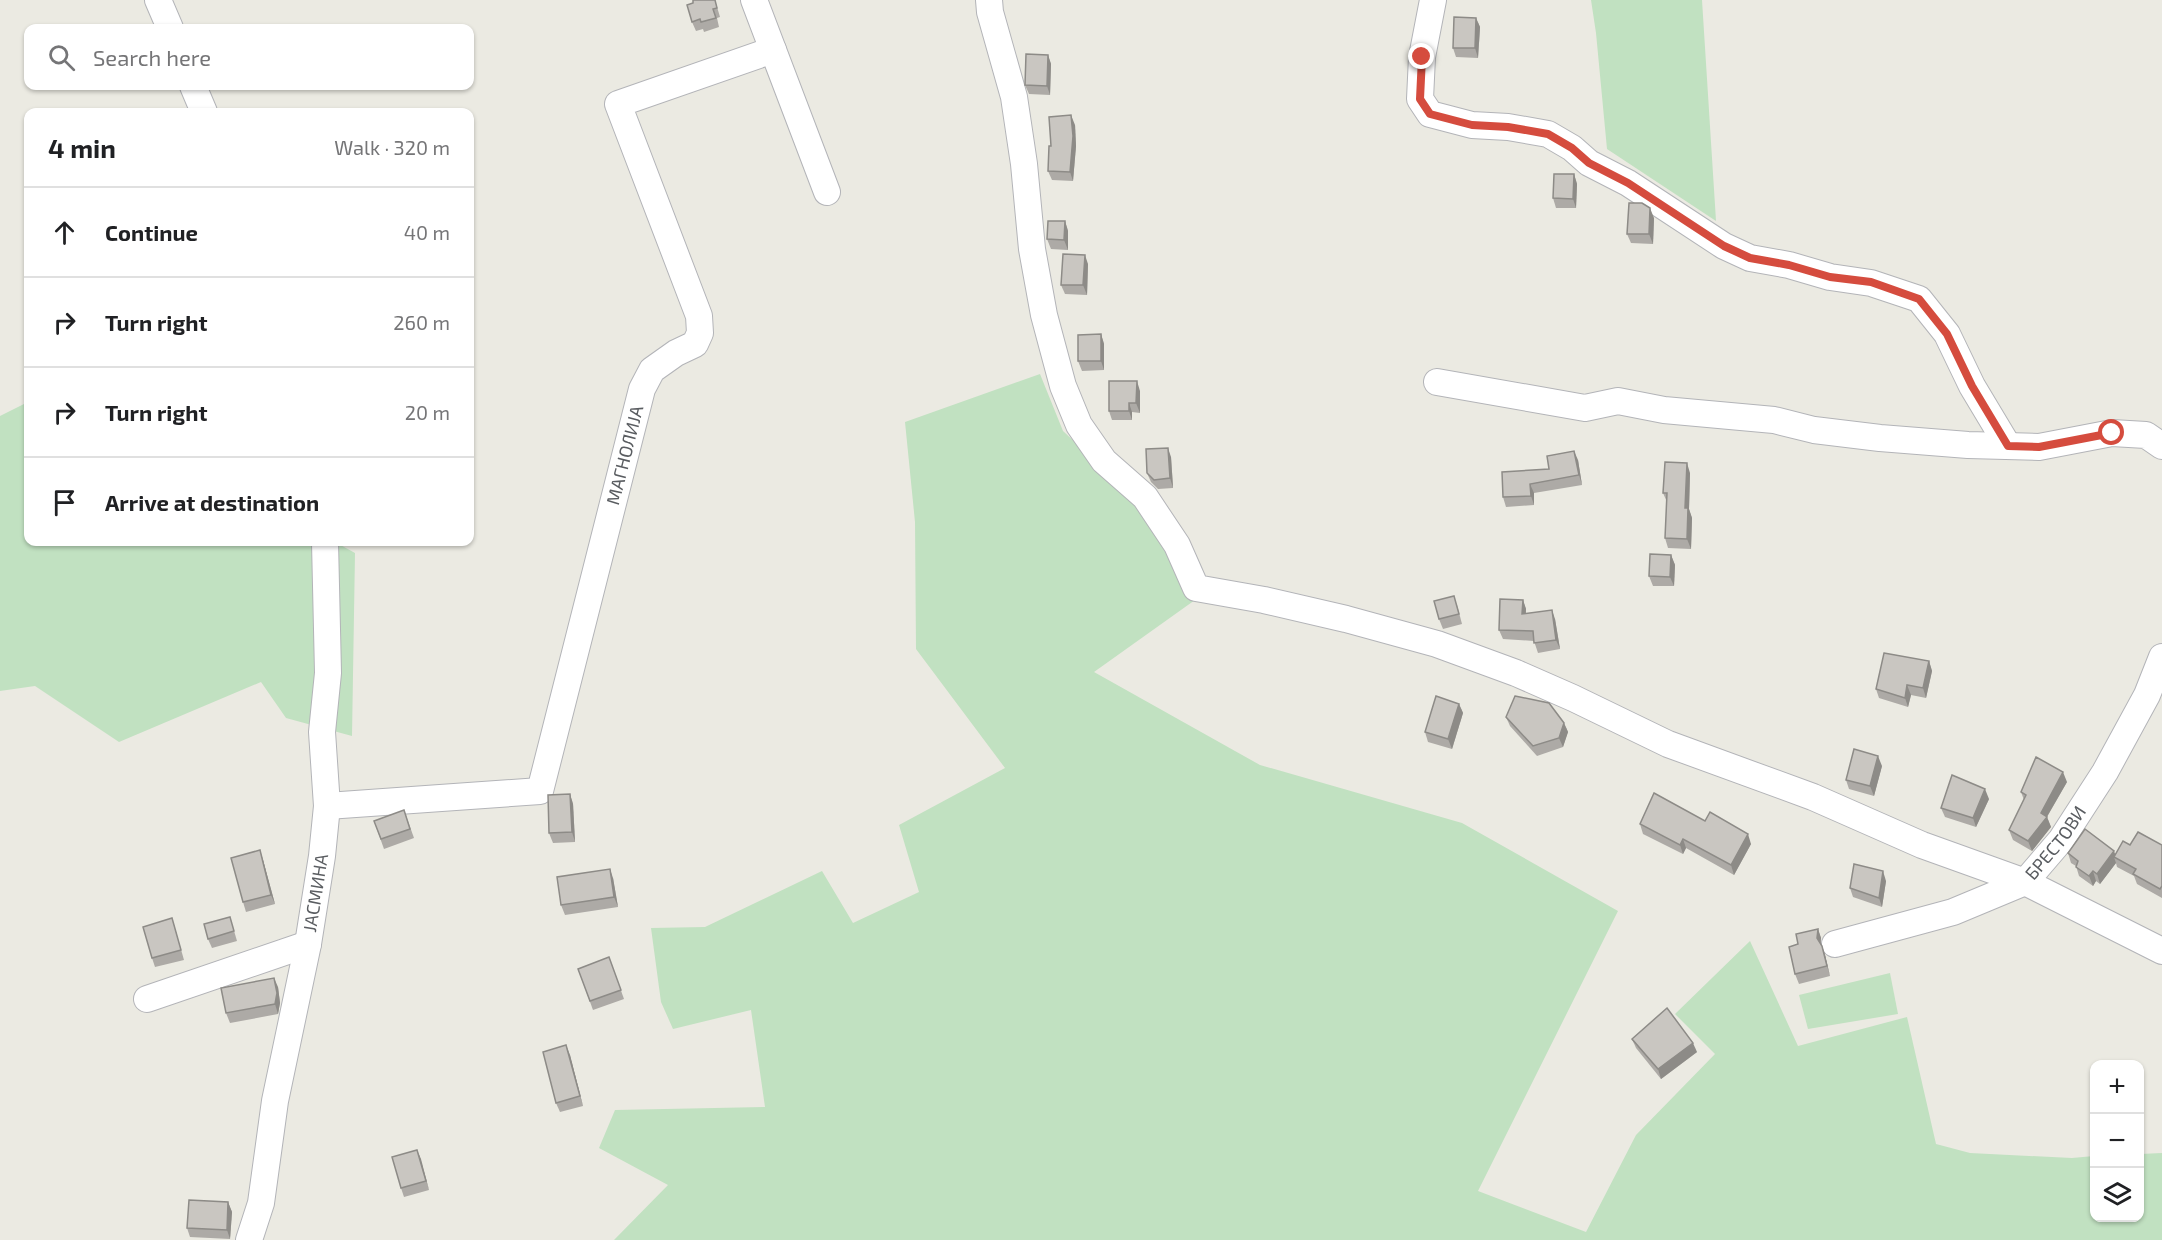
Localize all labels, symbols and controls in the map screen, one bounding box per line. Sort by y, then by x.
search box [24,24,474,90]
icon: search [45,41,78,74]
route end [1408,43,1434,69]
text: Search here [93,44,211,70]
text: 4 min [48,132,116,163]
text: Walk · 320 m [334,135,450,159]
icon: ahead [48,216,81,249]
text: Continue [105,219,198,245]
text: 40 m [404,220,450,244]
icon: right [48,306,81,339]
text: Turn right [105,309,207,335]
text: 260 m [393,310,450,334]
icon: right [48,396,81,429]
text: Turn right [105,399,207,425]
text: 20 m [405,400,450,424]
street label: МАГНОЛИЈА [601,402,648,507]
route start [2098,419,2124,445]
icon: arrive [48,486,81,519]
text: Arrive at destination [105,489,319,515]
street label: БРЕСТОВИ [2020,801,2090,884]
street label: ЈАСМИНА [298,851,332,934]
map controls [2090,1060,2144,1222]
button: + [2090,1060,2144,1114]
button: − [2090,1114,2144,1168]
button: layers [2090,1168,2144,1222]

